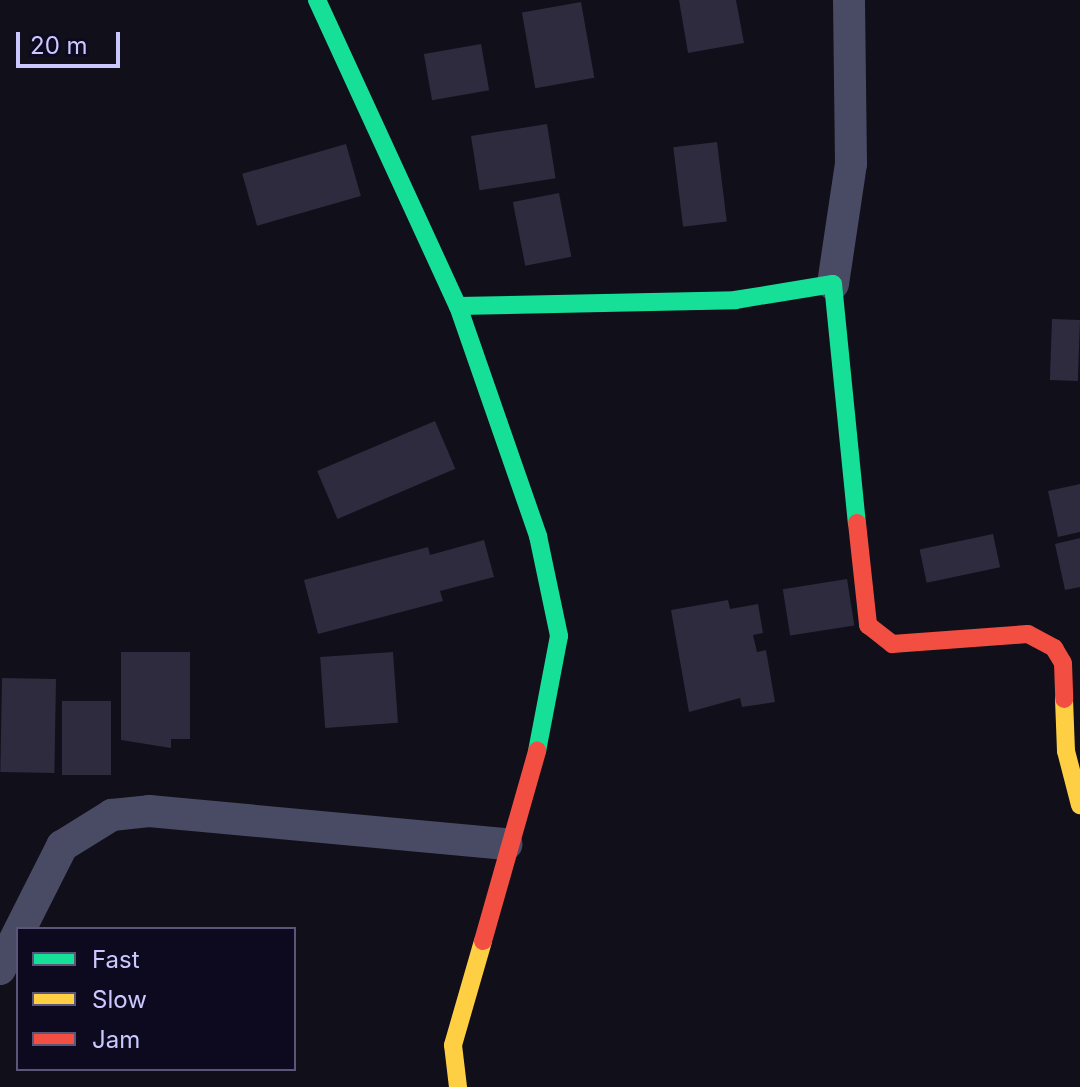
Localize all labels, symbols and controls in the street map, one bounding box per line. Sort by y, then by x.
scale bar [20,16,124,66]
text: 20 m [30,31,88,60]
legend [16,927,296,1071]
text: Fast [92,945,140,974]
text: Slow [92,985,147,1014]
text: Jam [92,1025,140,1054]

